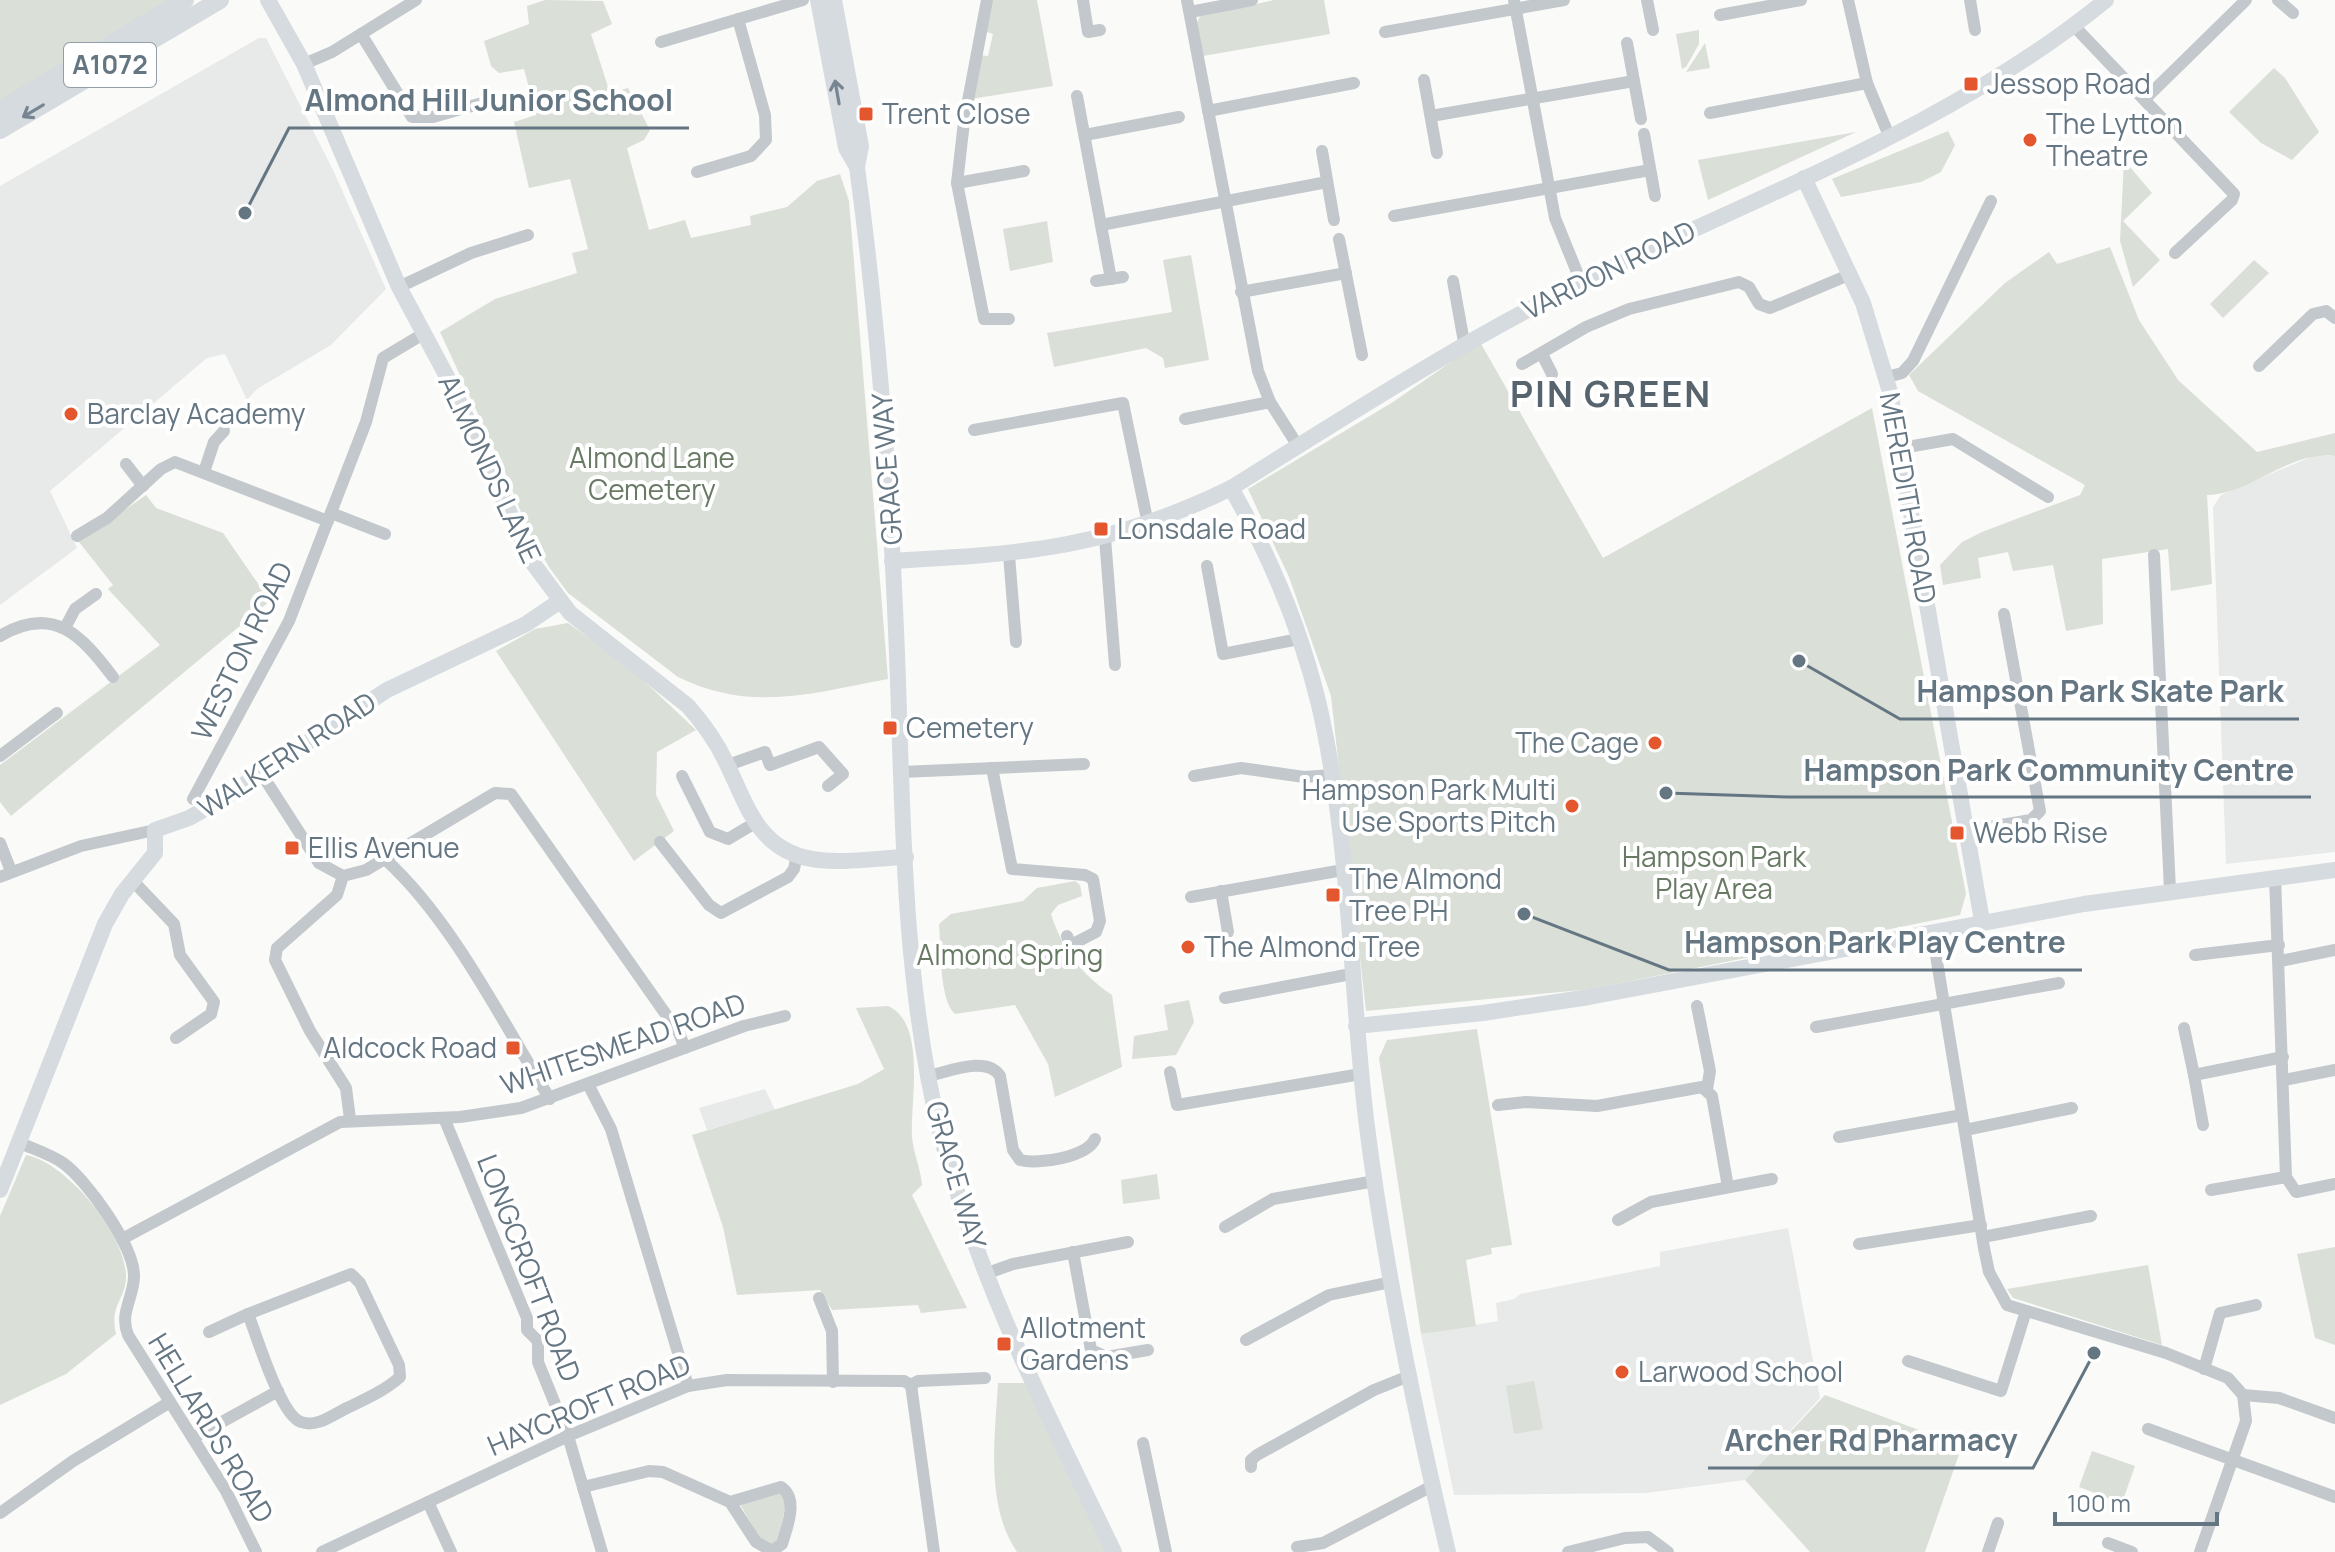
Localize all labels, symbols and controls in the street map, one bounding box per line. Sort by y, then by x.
road number: A1072 [64,43,156,87]
place label: Jessop Road [1987,64,2151,102]
callout: Almond Hill Junior School [289,74,689,128]
marker: Jessop Road [1962,75,1980,93]
text: Almond Hill Junior School [305,79,673,120]
one-way arrow [828,80,843,105]
place label: Trent Close [882,94,1031,132]
one-way arrow [22,103,45,119]
place label: The Lytton Theatre [2046,104,2183,174]
marker: Trent Close [857,105,875,123]
marker: The Lytton Theatre [2021,131,2039,149]
street label: VARDON ROAD [1516,211,1701,327]
street label: ALMONDS LANE [431,368,551,569]
district label: PIN GREEN [1510,369,1712,418]
street label: MEREDITH ROAD [1872,389,1946,606]
street label: GRACE WAY [862,391,910,546]
place label: Barclay Academy [87,394,306,432]
marker: Barclay Academy [62,405,80,423]
park label: Almond Lane Cemetery [569,438,735,508]
place label: Lonsdale Road [1117,509,1306,547]
marker: Lonsdale Road [1092,520,1110,538]
street label: WESTON ROAD [181,555,301,746]
callout: Hampson Park Skate Park [1900,665,2299,719]
text: Hampson Park Skate Park [1916,670,2284,711]
street label: WALKERN ROAD [190,682,383,826]
place label: Cemetery [906,708,1034,746]
marker: Cemetery [881,719,899,737]
place label: The Cage [1515,723,1639,761]
marker: The Cage [1646,734,1664,752]
callout: Hampson Park Community Centre [1788,743,2311,797]
text: Hampson Park Community Centre [1804,749,2294,790]
place label: Hampson Park Multi Use Sports Pitch [1302,770,1556,840]
marker: Hampson Park Multi Use Sports Pitch [1563,797,1581,815]
place label: Webb Rise [1973,813,2108,851]
marker: Webb Rise [1948,824,1966,842]
place label: Ellis Avenue [308,828,460,866]
park label: Hampson Park Play Area [1622,837,1807,907]
marker: Ellis Avenue [283,839,301,857]
place label: The Almond Tree PH [1349,859,1502,929]
marker: The Almond Tree PH [1324,886,1342,904]
callout: Hampson Park Play Centre [1669,916,2082,970]
text: Hampson Park Play Centre [1684,921,2066,962]
place label: The Almond Tree [1204,927,1420,965]
park label: Almond Spring [917,935,1103,973]
marker: The Almond Tree [1179,938,1197,956]
street label: WHITESMEAD ROAD [495,983,750,1103]
place label: Aldcock Road [323,1028,497,1066]
marker: Aldcock Road [504,1039,522,1057]
street label: GRACE WAY [918,1096,996,1253]
street label: LONGCROFT ROAD [469,1149,591,1387]
place label: Allotment Gardens [1020,1308,1146,1378]
street label: HELLARDS ROAD [140,1326,283,1529]
marker: Allotment Gardens [995,1335,1013,1353]
street label: HAYCROFT ROAD [481,1344,696,1464]
place label: Larwood School [1638,1352,1843,1390]
marker: Larwood School [1613,1363,1631,1381]
callout: Archer Rd Pharmacy [1708,1414,2033,1468]
text: Archer Rd Pharmacy [1724,1419,2018,1460]
scale bar [2055,1476,2217,1526]
text: 100 m [2067,1486,2131,1519]

